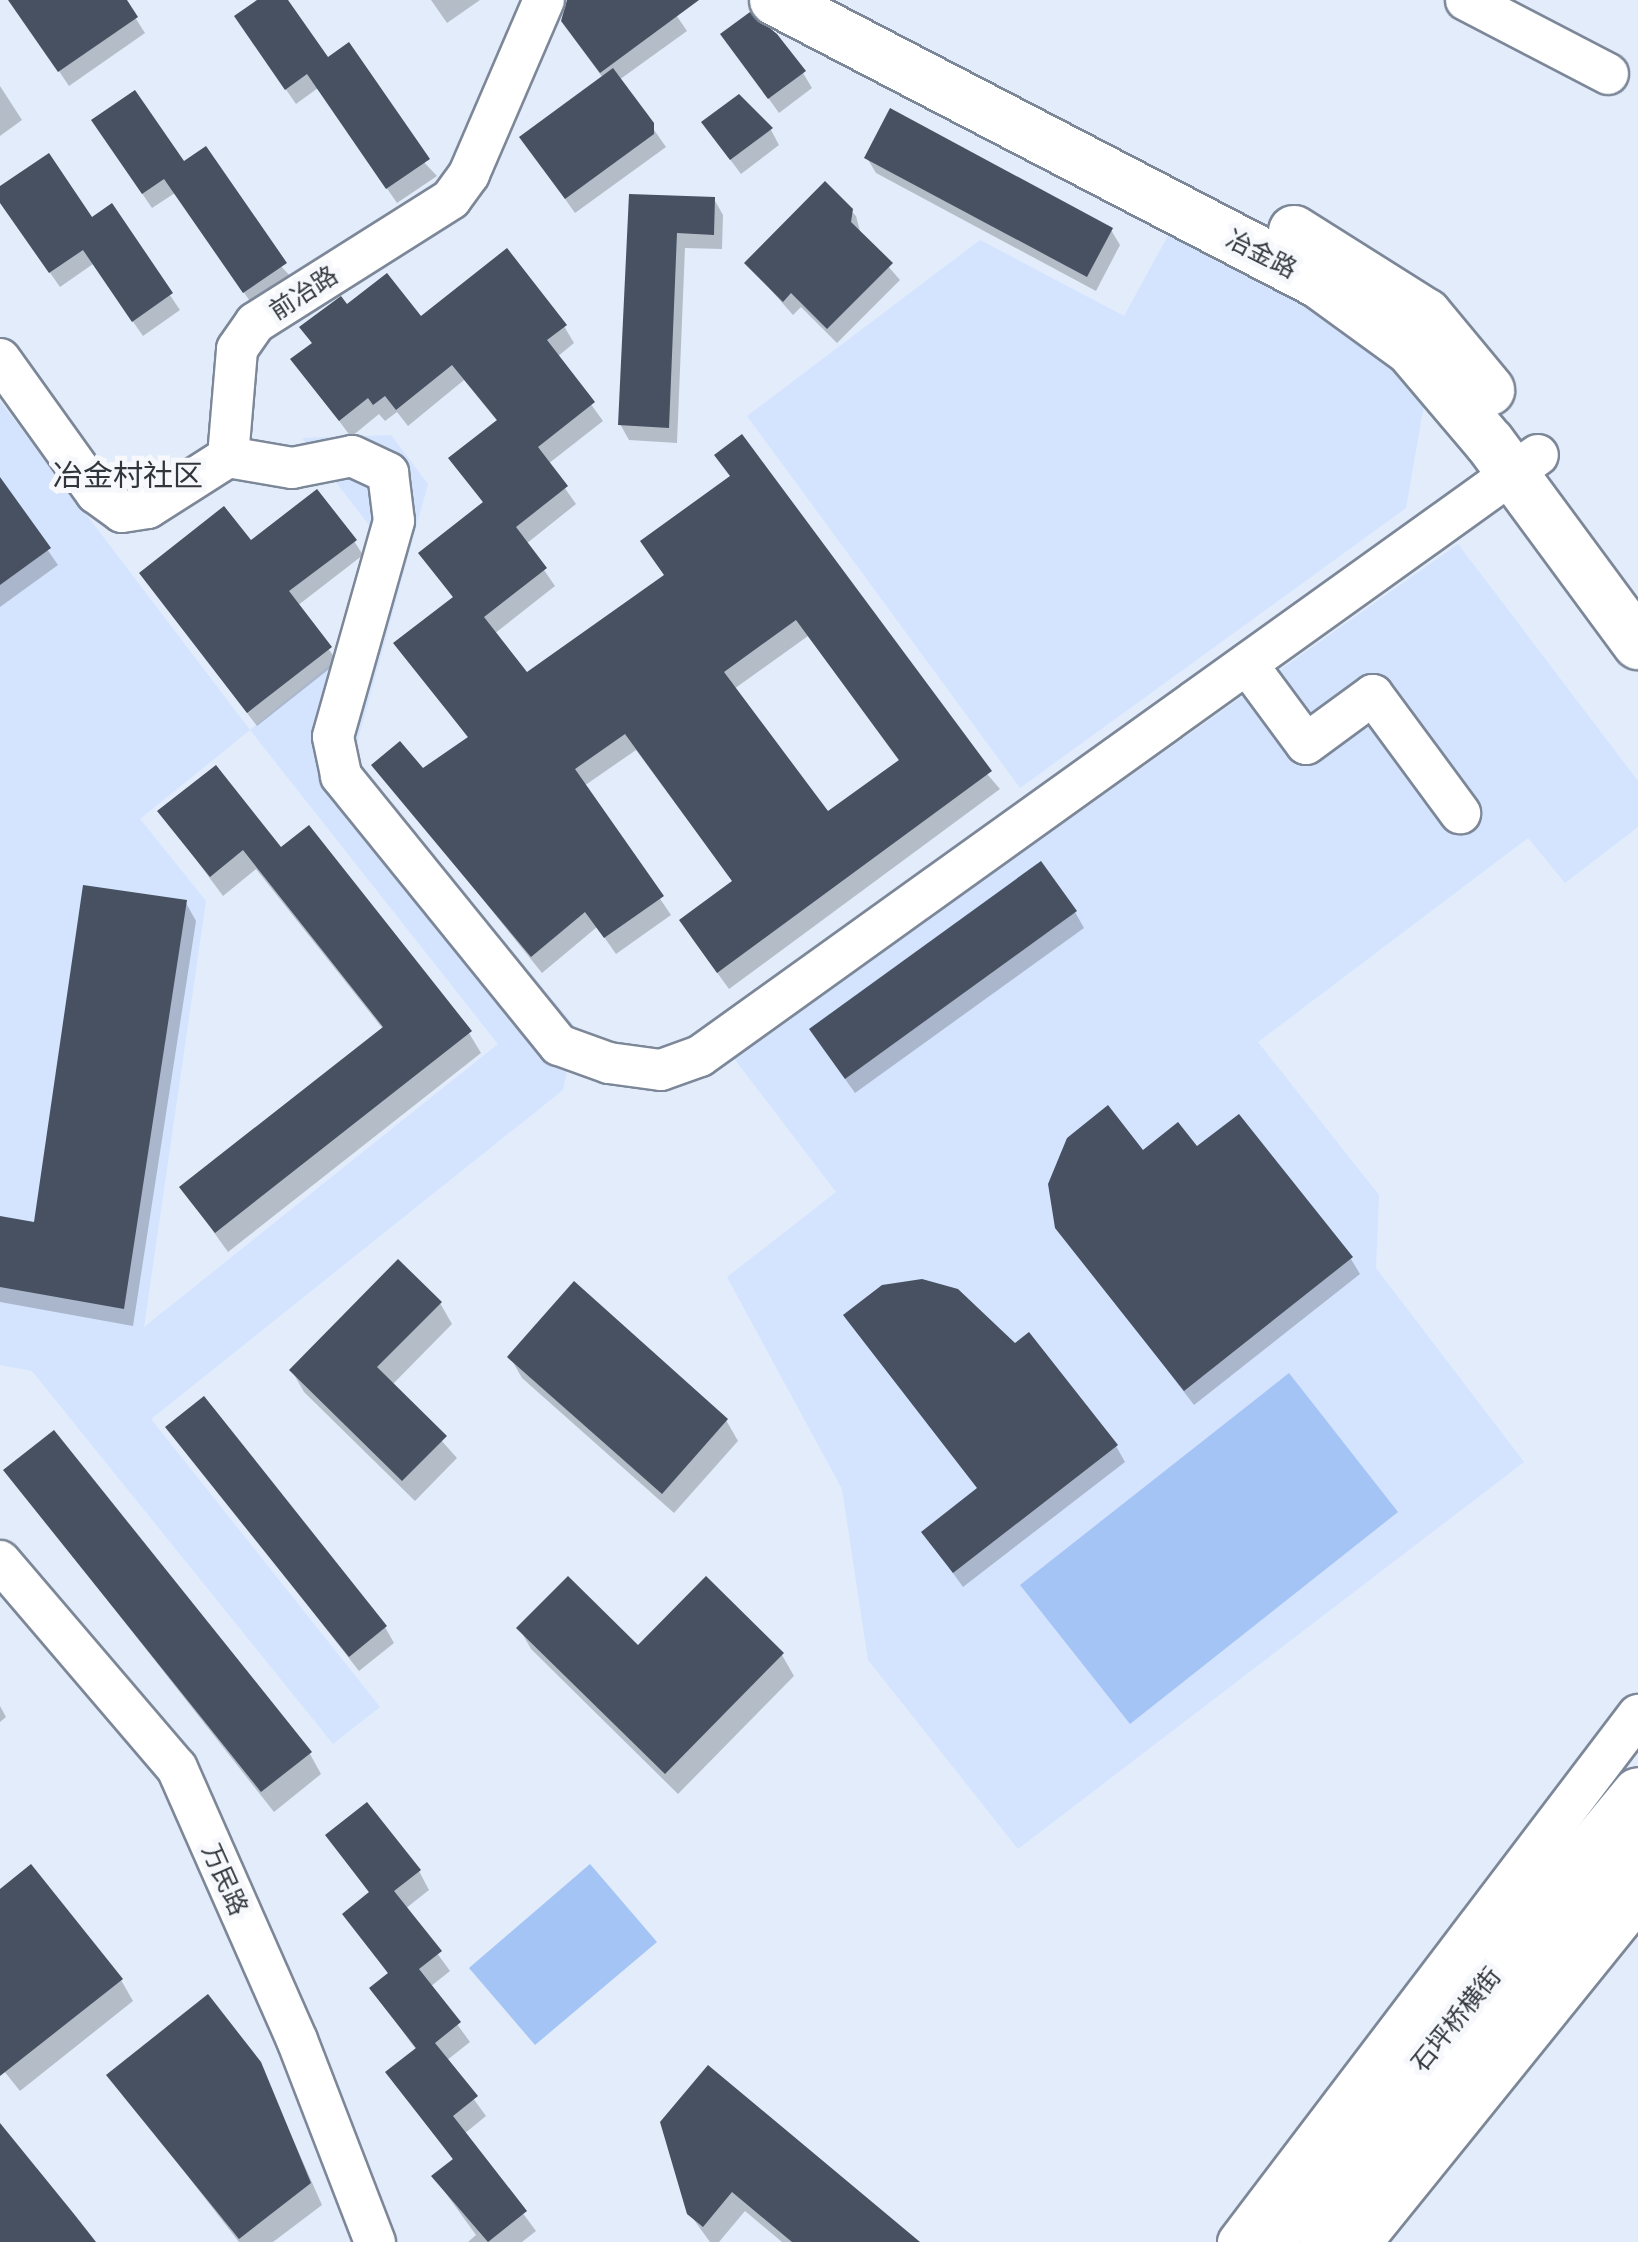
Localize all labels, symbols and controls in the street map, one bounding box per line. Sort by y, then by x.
street label: 冶金路 [1222,223,1302,283]
street label: 前冶路 [263,259,343,325]
district label: 冶金村社区 [53,456,203,492]
street label: 万民路 [197,1839,255,1919]
street label: 石坪桥横街 [1404,1961,1506,2077]

